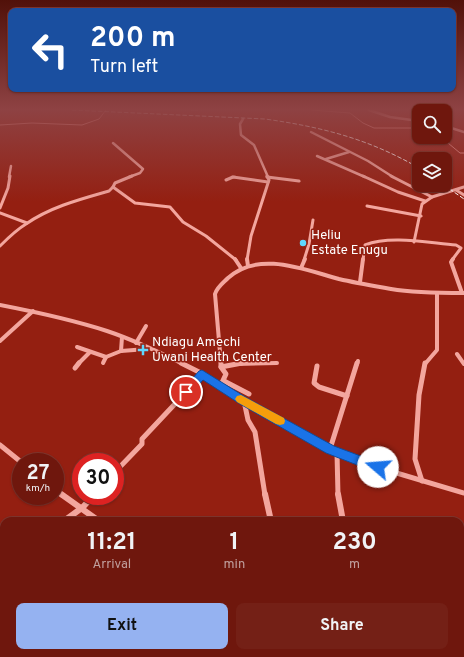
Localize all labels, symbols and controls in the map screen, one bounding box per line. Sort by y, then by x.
text: 200 m [90,21,176,57]
icon: left [24,24,76,76]
text: Turn left [90,56,158,79]
map controls [412,104,452,192]
button: search [412,104,452,144]
button: layers [412,152,452,192]
place label: Heliu Estate Enugu [311,228,388,259]
marker: Heliu Estate Enugu [298,238,308,248]
place label: Ndiagu Amechi Uwani Health Center [152,335,272,366]
marker: Ndiagu Amechi Uwani Health Center [137,344,149,356]
pin [169,375,203,409]
icon: arrive [175,381,197,403]
position arrow [357,446,399,488]
speed limit sign: 30 [72,453,124,505]
text: 27 [27,461,49,487]
text: km/h [26,482,50,495]
text: 11:21 [87,528,136,558]
text: 1 [230,528,239,558]
text: 230 [332,528,377,558]
text: Arrival [92,557,131,573]
text: min [224,557,245,573]
text: m [349,557,360,573]
button: Exit [16,603,228,649]
button: Share [236,603,448,649]

